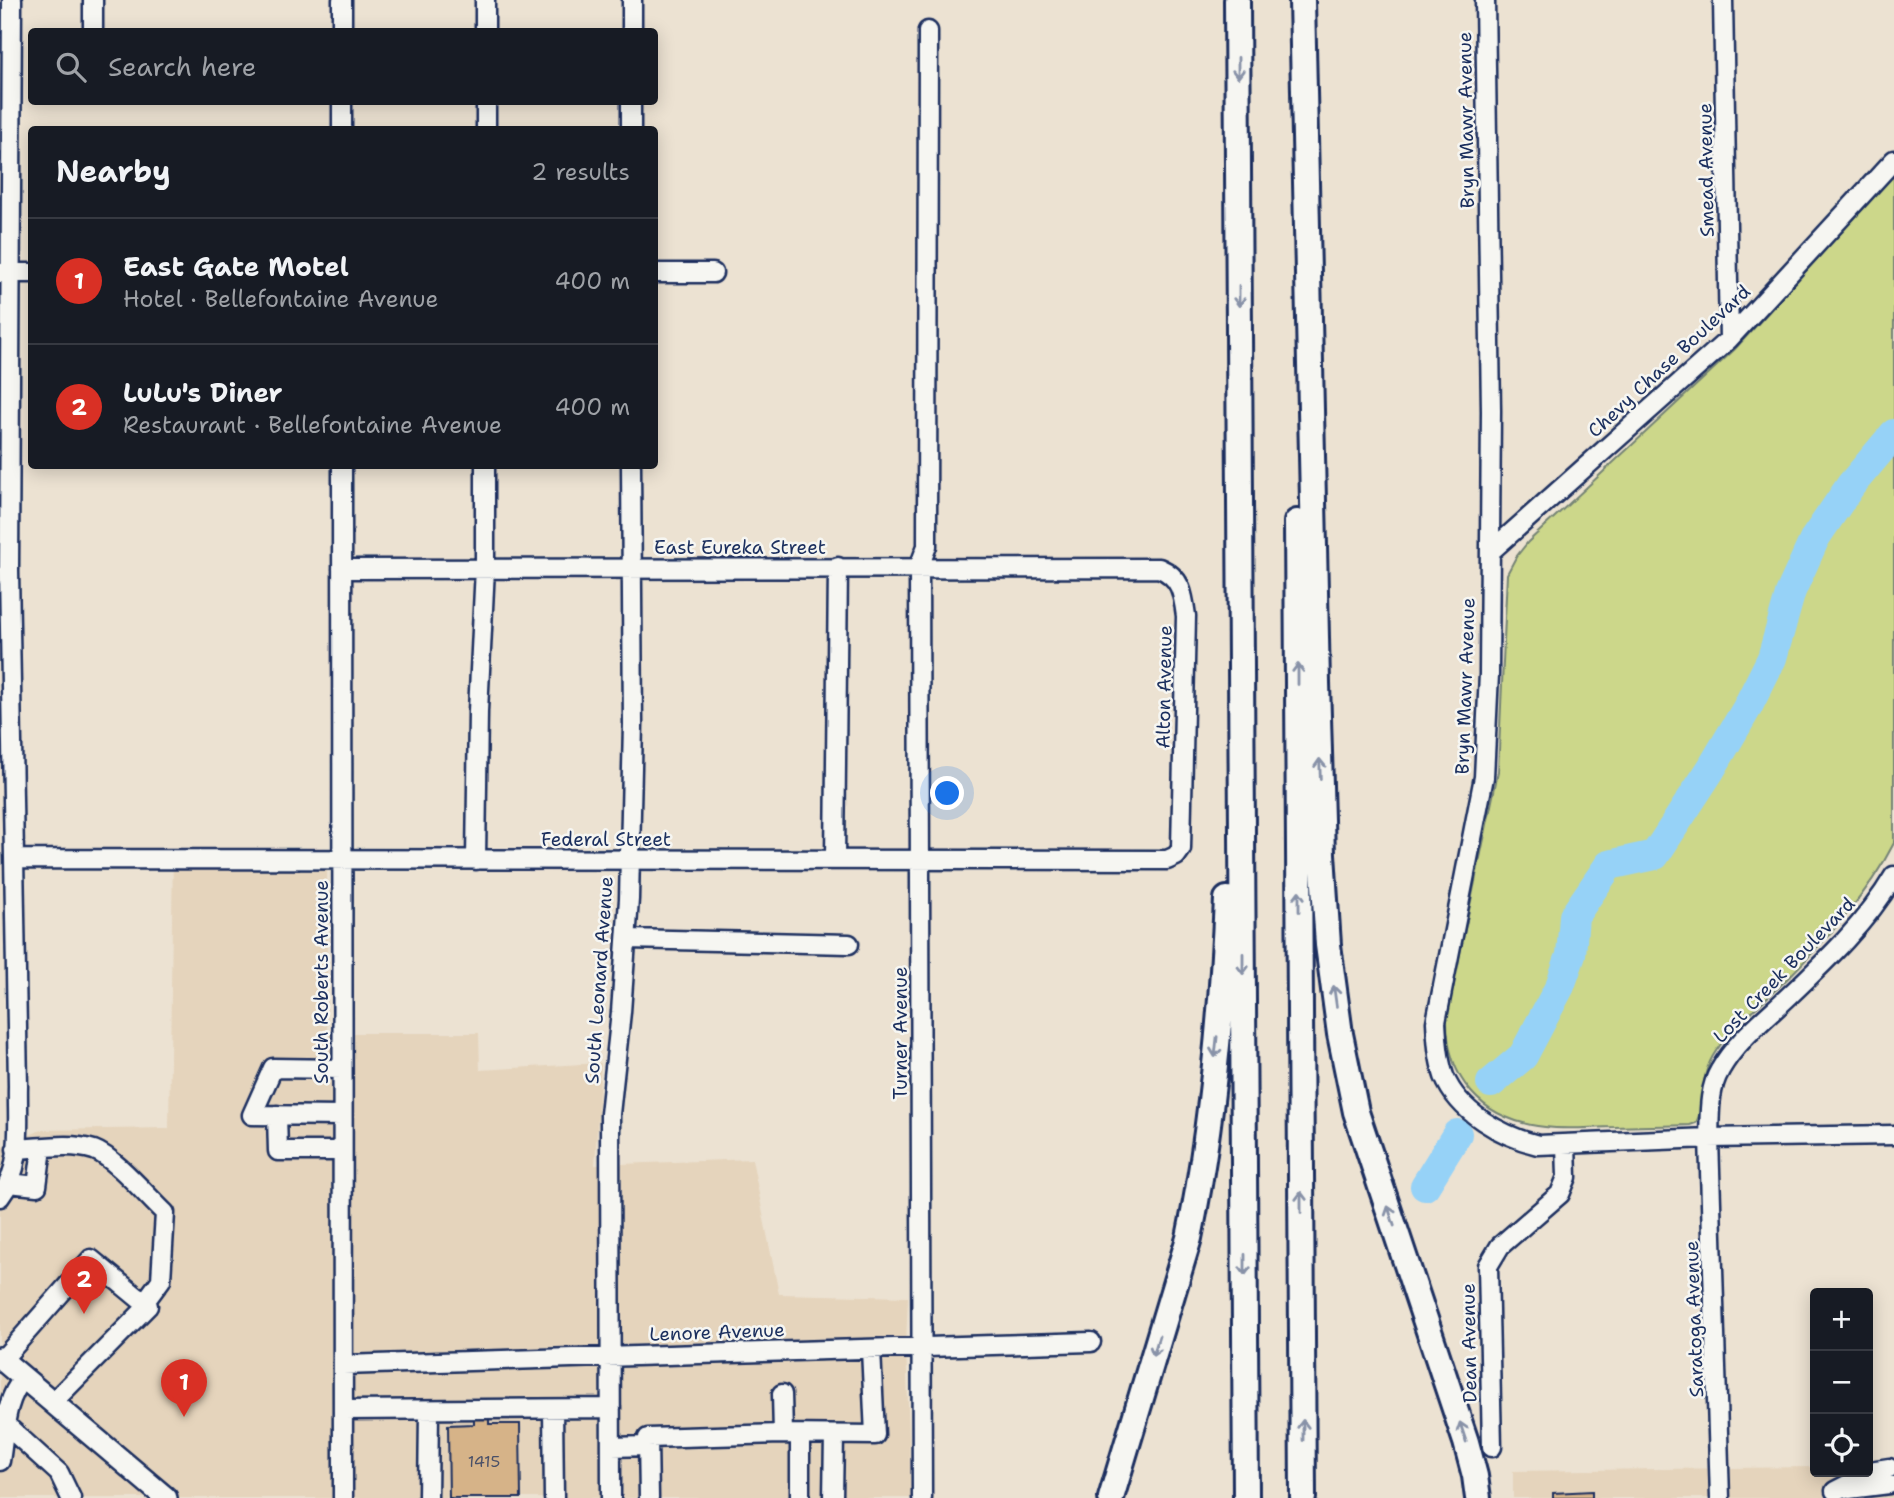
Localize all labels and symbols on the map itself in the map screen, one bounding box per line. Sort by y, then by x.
street label: Bryn Mawr Avenue [1452,31,1480,209]
one-way arrow [1231,56,1245,79]
street label: Smead Avenue [1692,103,1720,237]
street label: Chevy Chase Boulevard [1582,279,1756,443]
one-way arrow [1232,284,1246,307]
street label: East Eureka Street [654,535,826,560]
street label: Bryn Mawr Avenue [1449,597,1481,775]
street label: Alton Avenue [1150,625,1178,749]
one-way arrow [1291,663,1305,686]
one-way arrow [1313,758,1327,781]
your location [930,776,964,810]
street label: Federal Street [541,827,671,852]
street label: South Leonard Avenue [579,875,619,1085]
street label: South Roberts Avenue [309,880,334,1084]
one-way arrow [1292,890,1306,913]
street label: Lost Creek Boulevard [1708,892,1860,1048]
one-way arrow [1236,952,1250,975]
street label: Turner Avenue [888,966,913,1100]
one-way arrow [1328,985,1341,1008]
one-way arrow [1209,1035,1222,1058]
one-way arrow [1294,1191,1308,1214]
one-way arrow [1383,1205,1396,1227]
street label: Saratoga Avenue [1679,1240,1709,1398]
one-way arrow [1238,1253,1252,1276]
pin: 2 [61,1256,107,1314]
street label: Dean Avenue [1455,1283,1483,1403]
street label: Lenore Avenue [649,1317,785,1347]
one-way arrow [1148,1335,1161,1357]
pin: 1 [161,1359,207,1417]
one-way arrow [1296,1419,1310,1442]
one-way arrow [1455,1421,1468,1443]
house number: 1415 [468,1451,500,1472]

